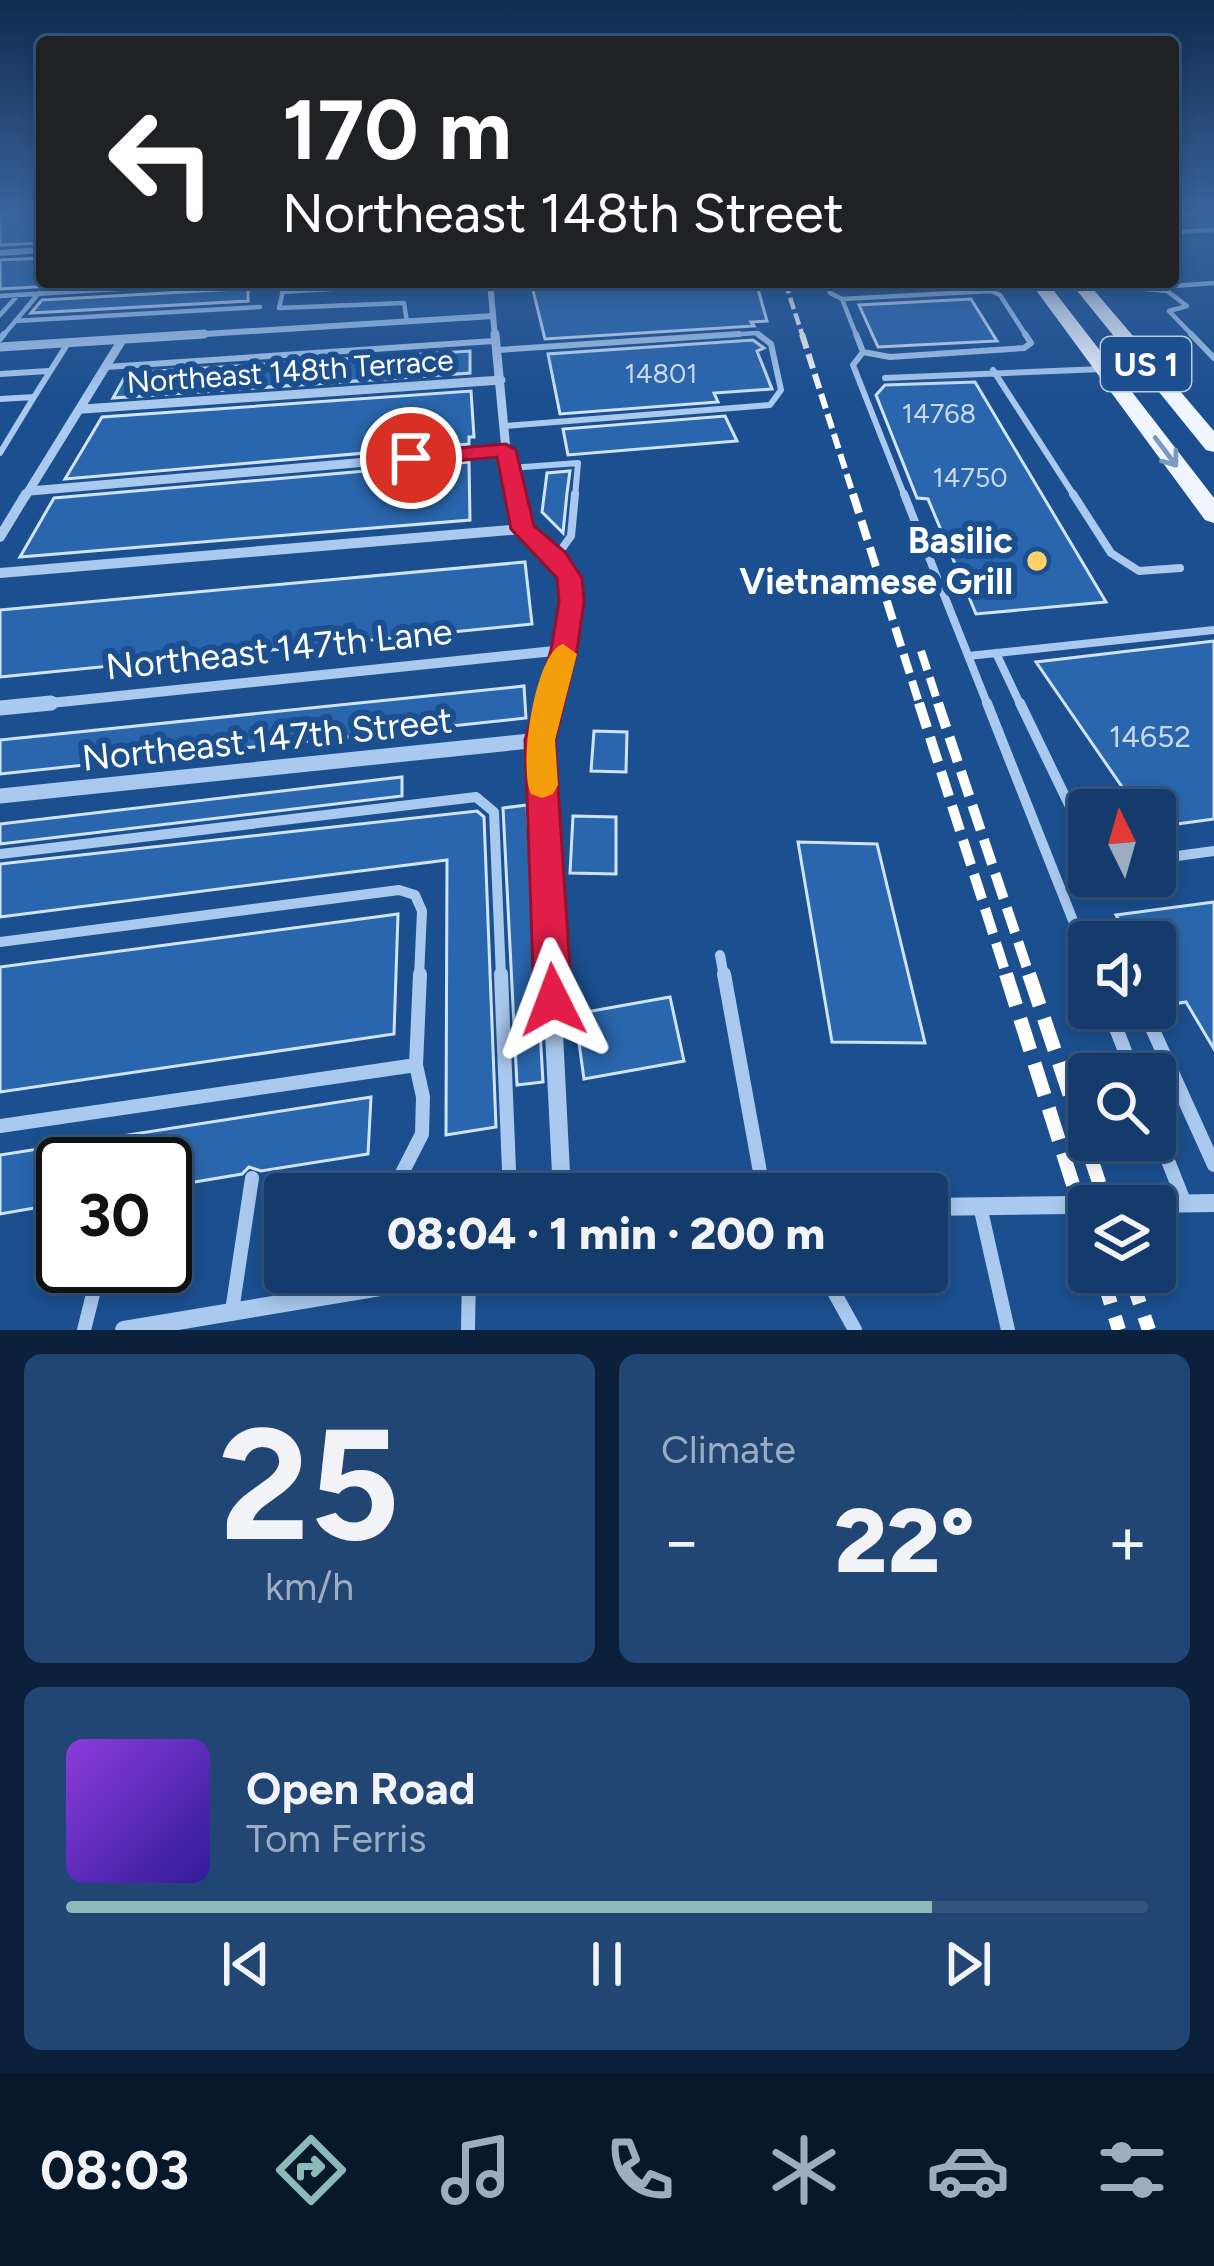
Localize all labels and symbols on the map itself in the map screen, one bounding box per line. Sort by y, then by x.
road number: US 1 [1101,337,1191,391]
street label: Northeast 148th Terrace [125,341,455,401]
house number: 14801 [625,357,697,390]
house number: 14768 [902,397,976,430]
pin [360,407,462,509]
one-way arrow [1152,435,1179,467]
house number: 14750 [932,461,1008,494]
place label: Basilic Vietnamese Grill [739,519,1013,603]
marker: Basilic Vietnamese Grill [1024,548,1050,574]
street label: Northeast 147th Lane [104,609,454,689]
street label: Northeast 147th Street [80,698,454,780]
house number: 14652 [1109,718,1191,755]
north arrow [1068,789,1176,897]
position arrow [490,937,616,1063]
speed limit sign: 30 [36,1137,192,1293]

